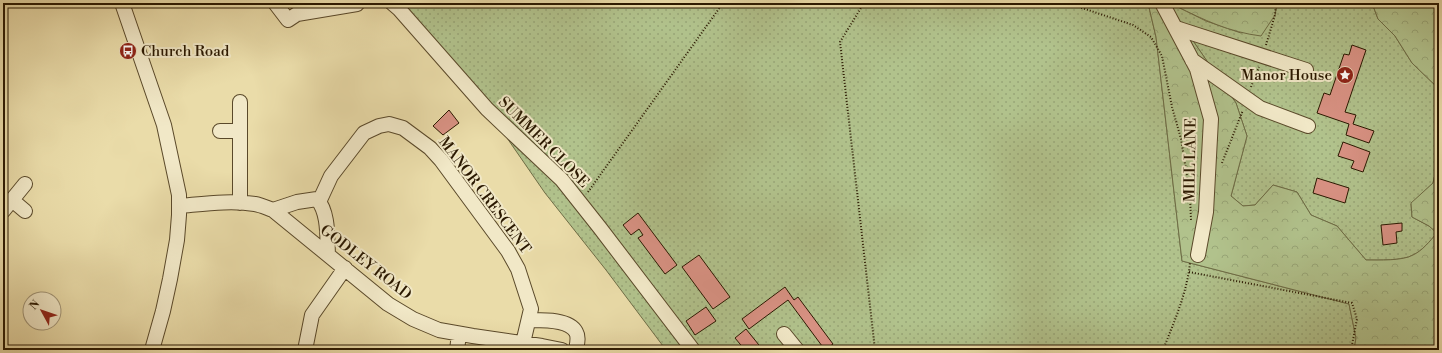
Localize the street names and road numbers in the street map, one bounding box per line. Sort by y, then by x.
street label: SUMMER CLOSE [494,93,593,192]
street label: MILL LANE [1180,118,1201,202]
street label: MANOR CRESCENT [434,133,535,258]
street label: GODLEY ROAD [316,221,415,304]

